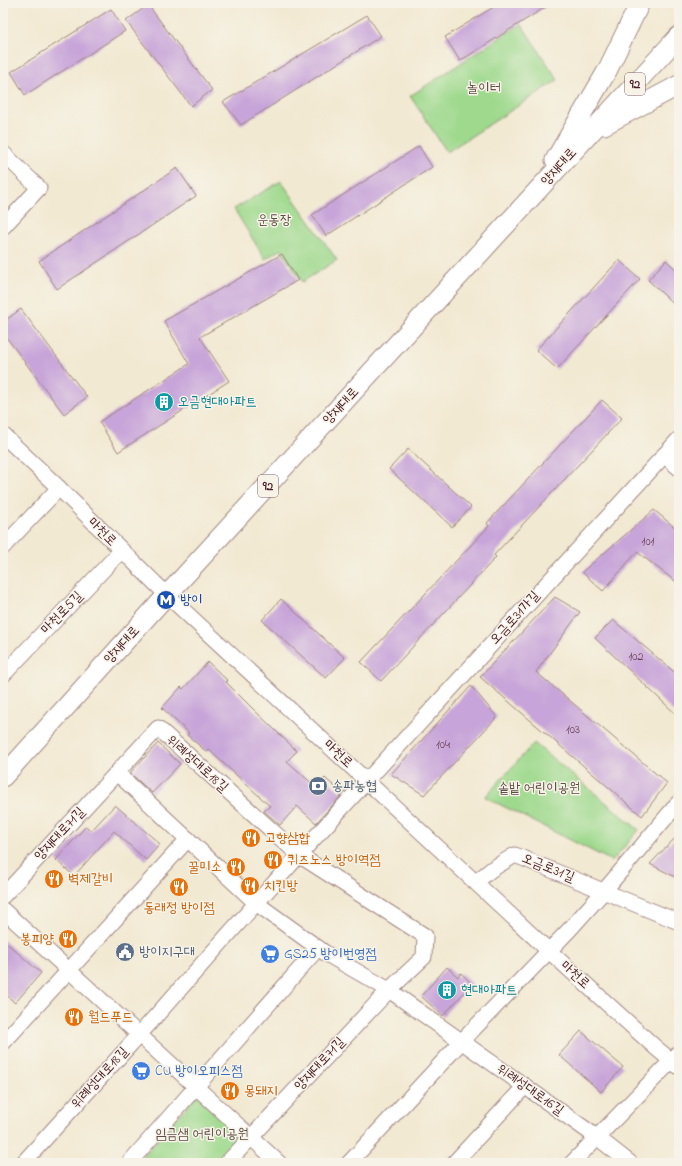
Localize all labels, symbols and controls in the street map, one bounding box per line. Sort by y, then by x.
road number: 92 [625,73,645,95]
park label: 놀이터 [467,78,501,99]
street label: 양재대로 [536,143,582,191]
park label: 운동장 [257,210,292,231]
street label: 양재대로 [318,382,364,430]
building icon: 오금현대아파트 [153,391,175,413]
place label: 오금현대아파트 [178,392,257,413]
road number: 92 [258,475,278,497]
street label: 마천로 [83,513,121,551]
house number: 101 [642,533,655,551]
street label: 마천로5길 [36,586,88,639]
street label: 오금로31가길 [485,586,546,650]
metro station icon: 방이 [155,589,177,611]
place label: 방이 [180,590,203,611]
street label: 양재대로 [99,621,145,669]
house number: 102 [629,648,644,666]
house number: 103 [566,721,580,739]
street label: 위례성대로18길 [161,730,233,798]
street label: 마천로 [318,735,358,773]
house number: 104 [436,736,450,754]
bank icon: 송파농협 [307,775,329,797]
place label: 송파농협 [332,776,377,797]
park label: 솥밭 어린이공원 [498,778,580,799]
street label: 양재대로71길 [30,802,91,866]
restaurant icon: 고향삼합 [240,827,262,849]
place label: 고향삼합 [265,828,310,849]
street label: 오금로31길 [518,848,578,888]
restaurant icon: 퀴즈노스 방이역점 [262,849,284,871]
place label: 퀴즈노스 방이역점 [287,850,381,871]
restaurant icon: 꿀미소 [225,856,247,878]
place label: 꿀미소 [188,857,222,878]
restaurant icon: 벽제갈비 [43,868,65,890]
place label: 벽제갈비 [68,869,113,890]
restaurant icon: 치킨방 [239,875,261,897]
restaurant icon: 동래정 방이점 [168,876,190,898]
place label: 치킨방 [264,876,299,897]
place label: 동래정 방이점 [143,898,215,919]
restaurant icon: 봉피양 [57,928,79,950]
place label: 봉피양 [20,929,54,950]
public building icon: 방이지구대 [114,941,136,963]
place label: 방이지구대 [139,942,195,963]
supermarket icon: GS25 방이번영점 [259,943,281,965]
place label: GS25 방이번영점 [284,944,377,965]
street label: 마천로 [555,956,595,994]
building icon: 현대아파트 [436,979,458,1001]
place label: 현대아파트 [461,980,517,1001]
restaurant icon: 월드푸드 [63,1006,85,1028]
place label: 월드푸드 [88,1007,133,1028]
street label: 양재대로71길 [290,1032,351,1096]
street label: 위례성대로18길 [66,1042,134,1114]
street label: 위례성대로16길 [492,1059,569,1121]
supermarket icon: CU 방이오피스점 [130,1060,152,1082]
place label: CU 방이오피스점 [155,1061,243,1082]
restaurant icon: 몽돼지 [219,1080,241,1102]
place label: 몽돼지 [244,1081,278,1102]
park label: 임금샘 어린이공원 [155,1124,249,1145]

